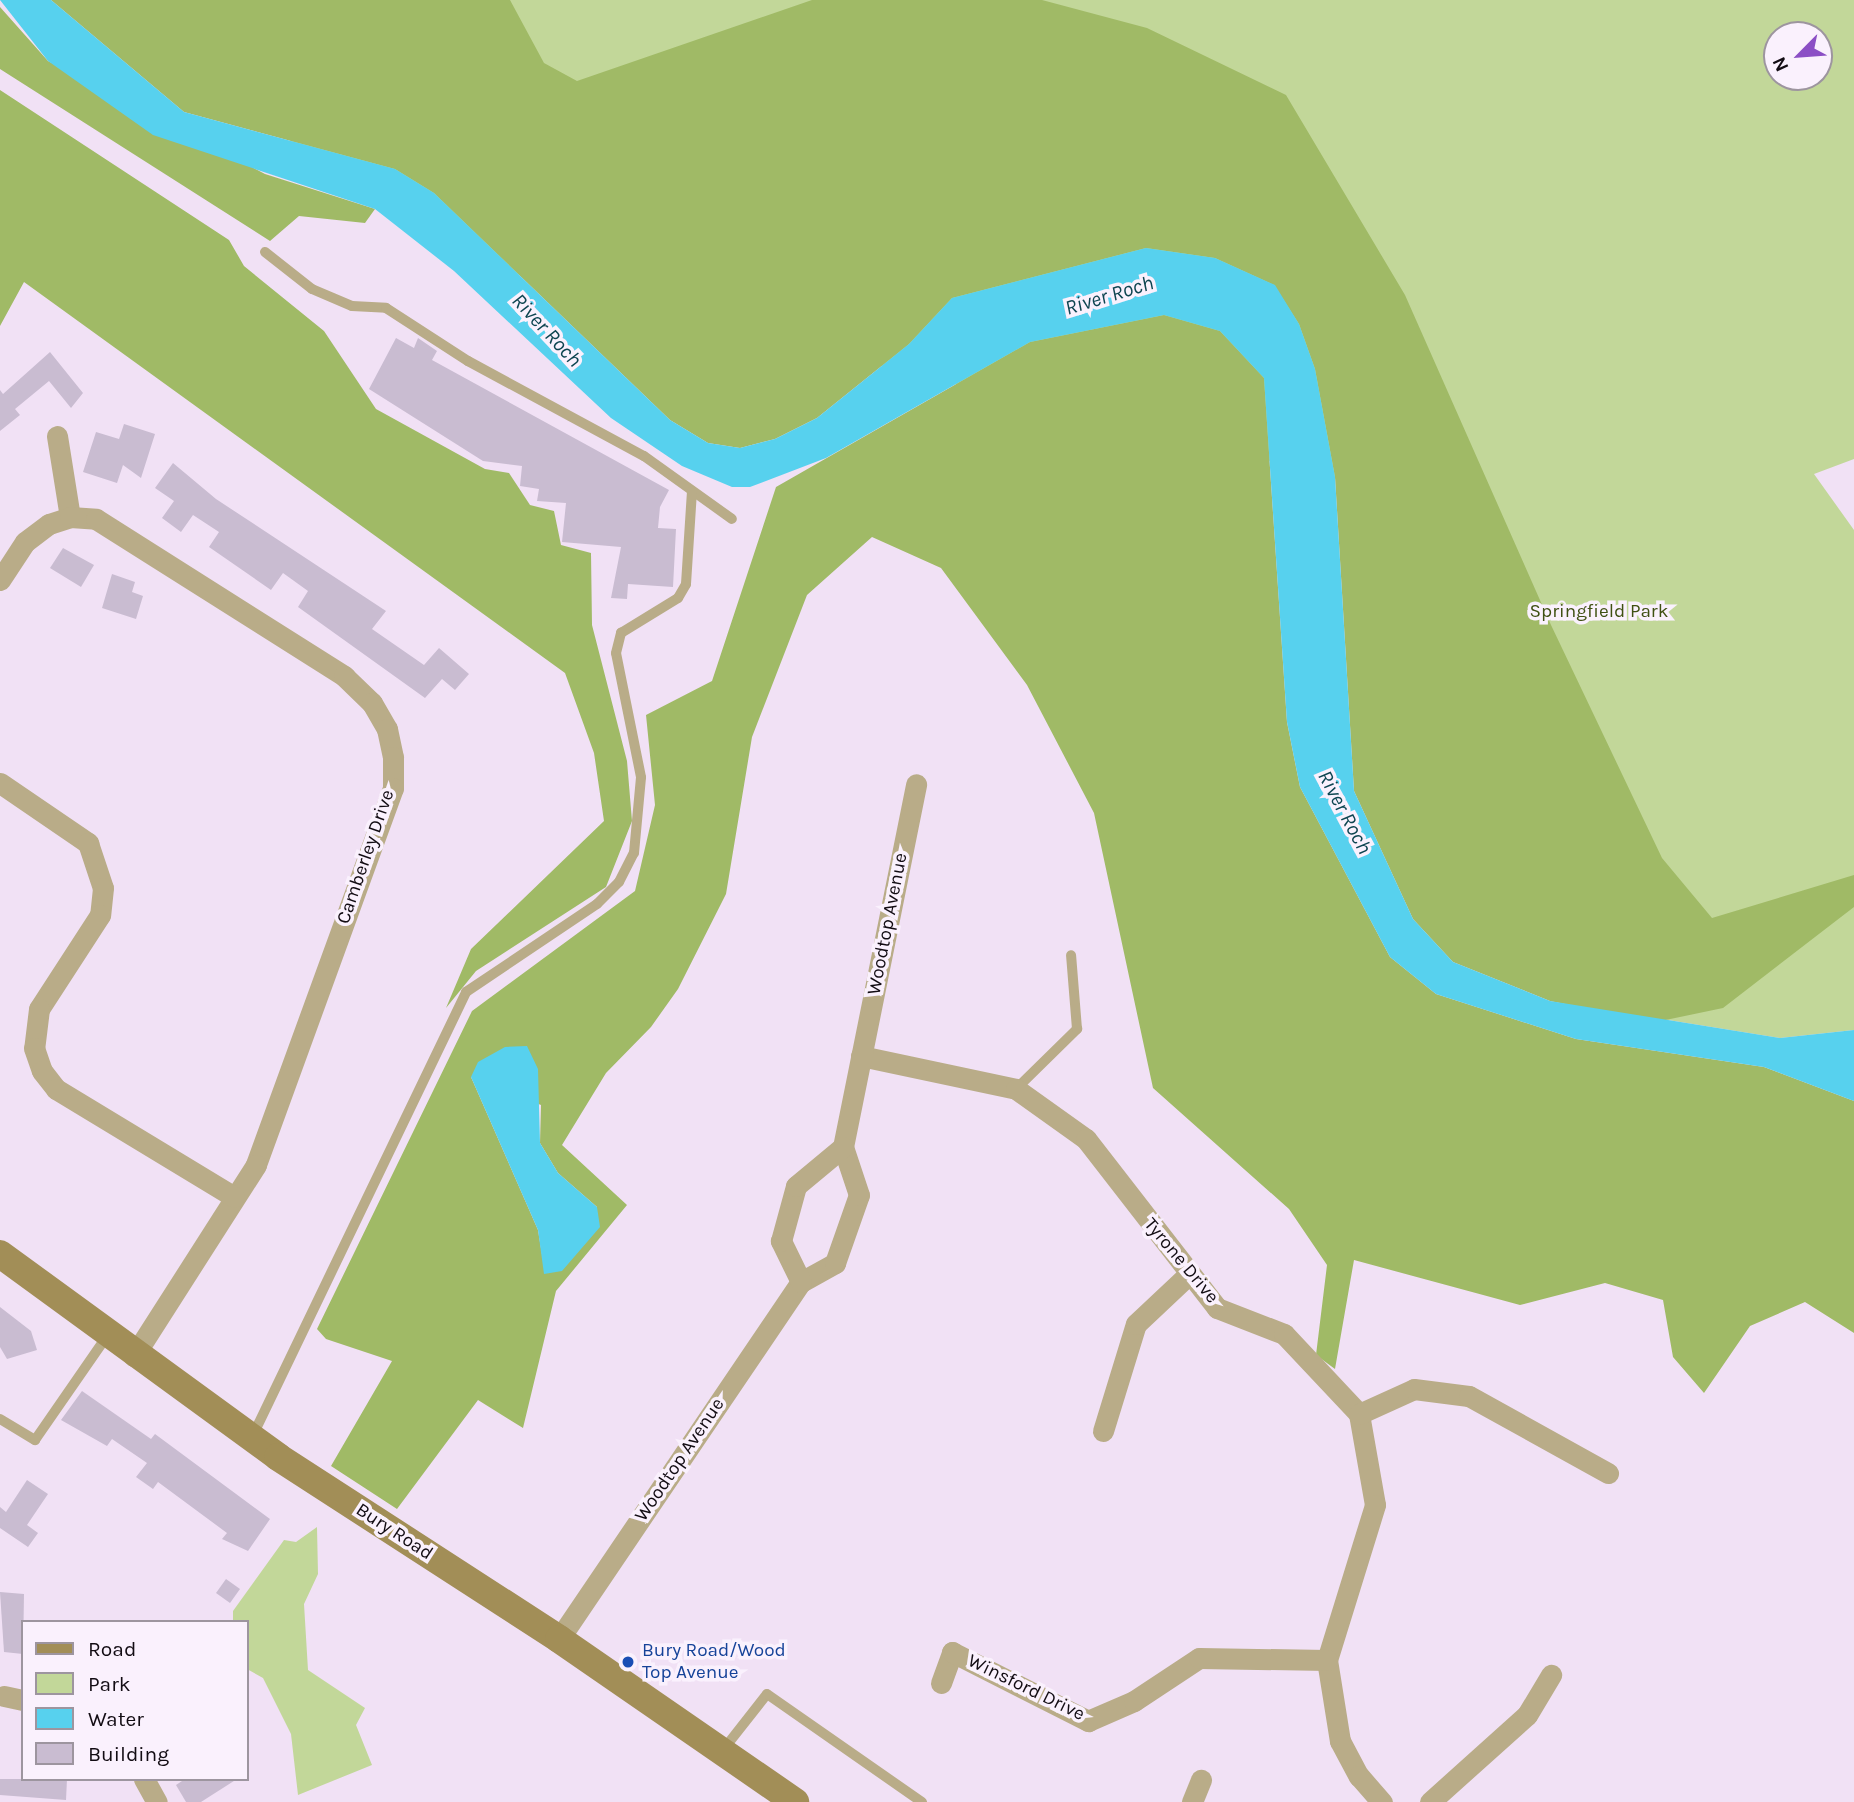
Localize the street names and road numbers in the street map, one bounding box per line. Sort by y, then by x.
street label: Camberley Drive [332,787,400,927]
street label: Woodtop Avenue [863,851,913,997]
street label: Tyrone Drive [1139,1214,1223,1308]
street label: Woodtop Avenue [630,1394,730,1526]
street label: Bury Road [351,1499,437,1565]
street label: Winsford Drive [964,1650,1088,1726]

